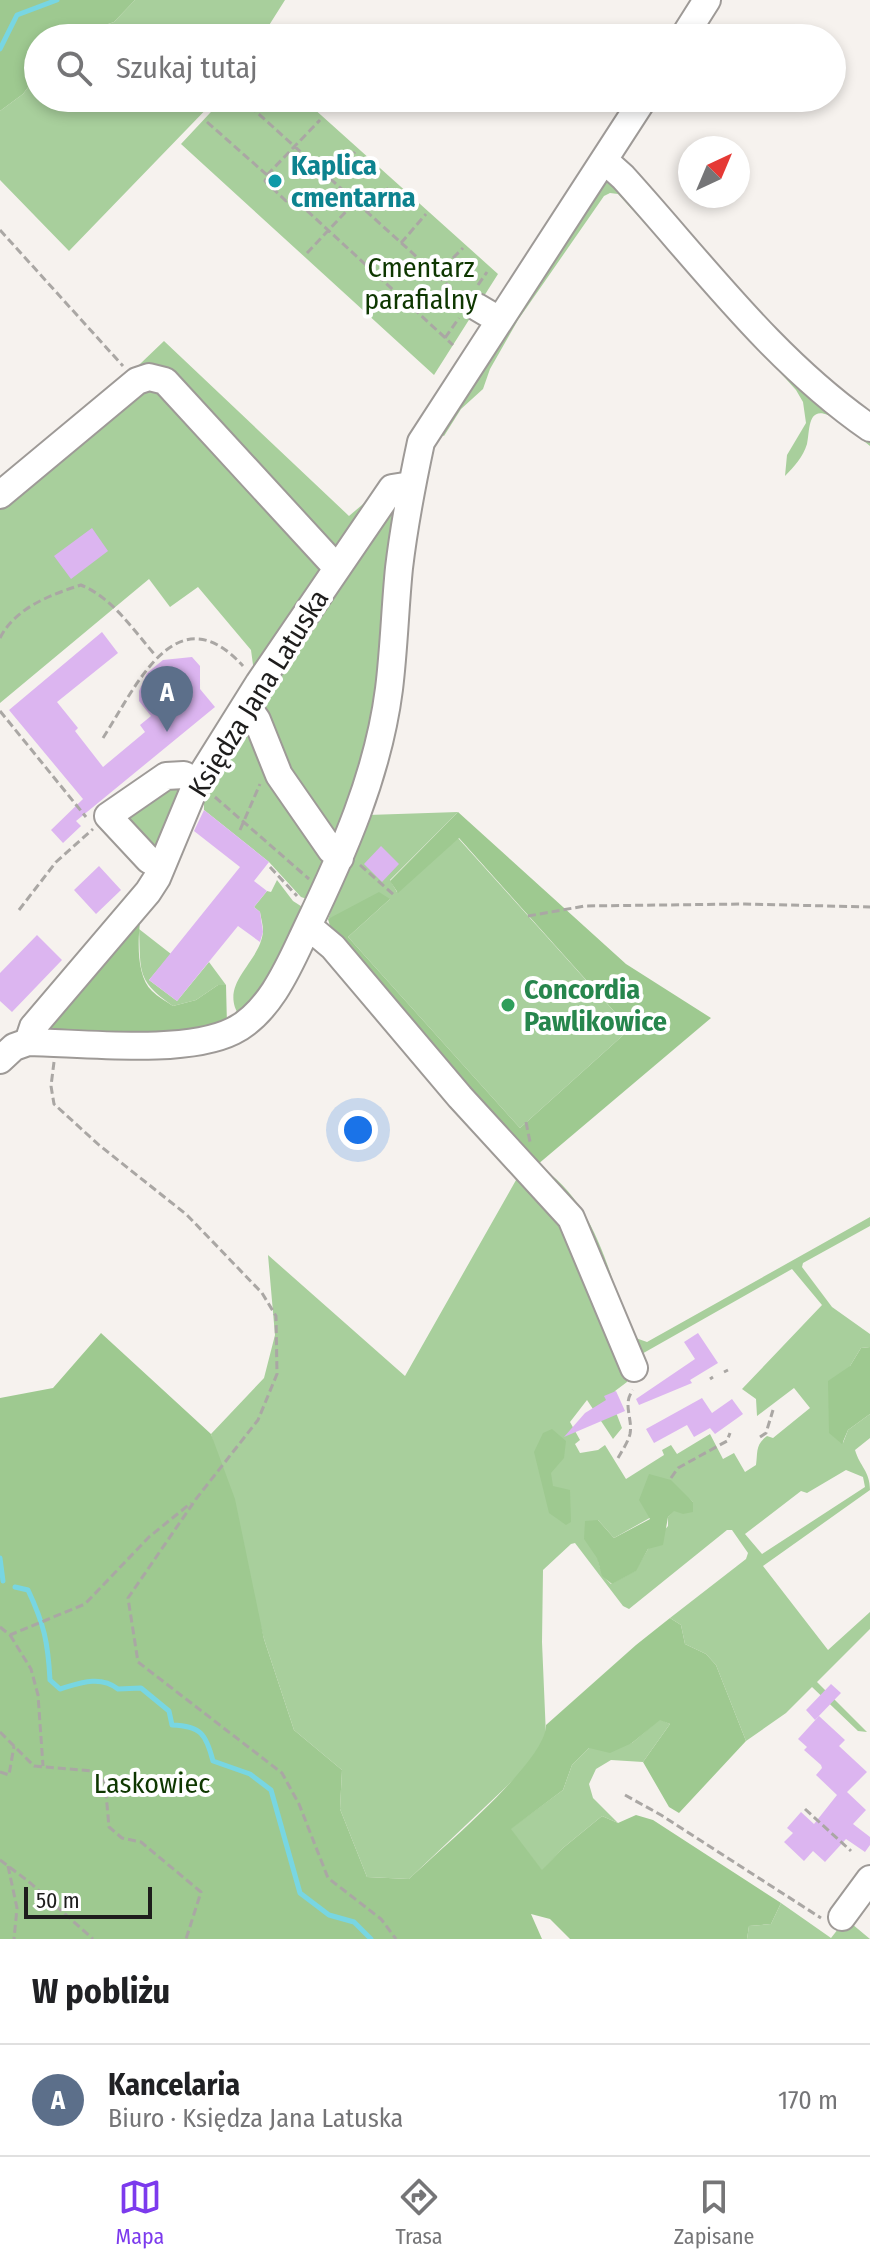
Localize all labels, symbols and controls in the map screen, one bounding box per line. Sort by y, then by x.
search box [24,24,846,112]
icon: search [52,46,96,90]
text: Szukaj tutaj [116,50,257,86]
north arrow [678,136,750,208]
place label: Kaplica cmentarna [291,149,416,214]
marker: Kaplica cmentarna [266,172,284,190]
park label: Cmentarz parafialny [364,251,478,316]
street label: Księdza Jana Latuska [181,584,336,803]
pin: A [141,666,193,732]
place label: Concordia Pawlikowice [524,973,667,1038]
marker: Concordia Pawlikowice [499,996,517,1014]
your location [338,1110,378,1150]
park label: Laskowiec [94,1767,210,1800]
scale bar [24,1883,152,1919]
text: 50 m [36,1887,80,1914]
text: W pobliżu [32,1971,170,2012]
text: Kancelaria [108,2067,240,2103]
text: A [51,2085,65,2116]
text: 170 m [778,2085,838,2116]
text: Biuro · Księdza Jana Latuska [108,2103,403,2134]
tab: Mapa [116,2175,164,2250]
tab: Trasa [395,2175,443,2250]
tab: Zapisane [674,2175,754,2250]

